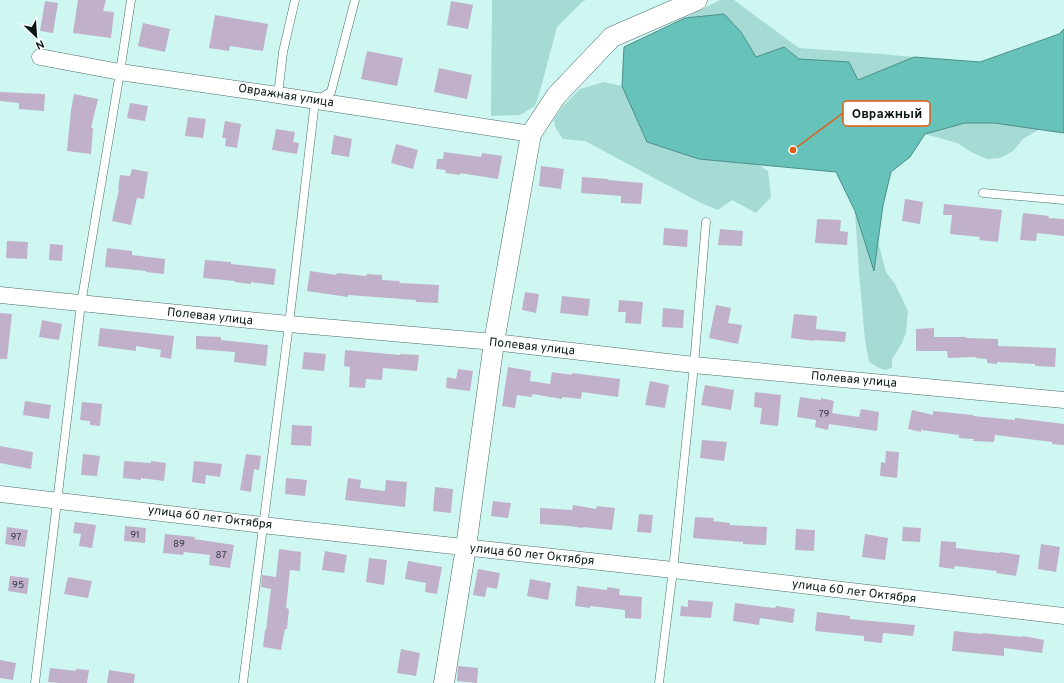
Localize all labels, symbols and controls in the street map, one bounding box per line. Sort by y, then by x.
north arrow [16,16,56,56]
text: N [33,36,46,52]
street label: Овражная улица [237,81,335,111]
callout: Овражный [843,101,930,126]
text: Овражный [852,107,922,123]
street label: Полевая улица [166,305,254,329]
street label: Полевая улица [488,335,576,359]
street label: Полевая улица [810,368,898,392]
house number: 79 [818,408,830,421]
street label: улица 60 лет Октября [147,502,273,534]
house number: 91 [130,529,140,542]
house number: 97 [11,531,21,544]
house number: 89 [173,538,185,551]
street label: улица 60 лет Октября [469,540,595,570]
house number: 87 [215,549,227,562]
street label: улица 60 лет Октября [791,576,917,608]
house number: 95 [12,579,24,592]

